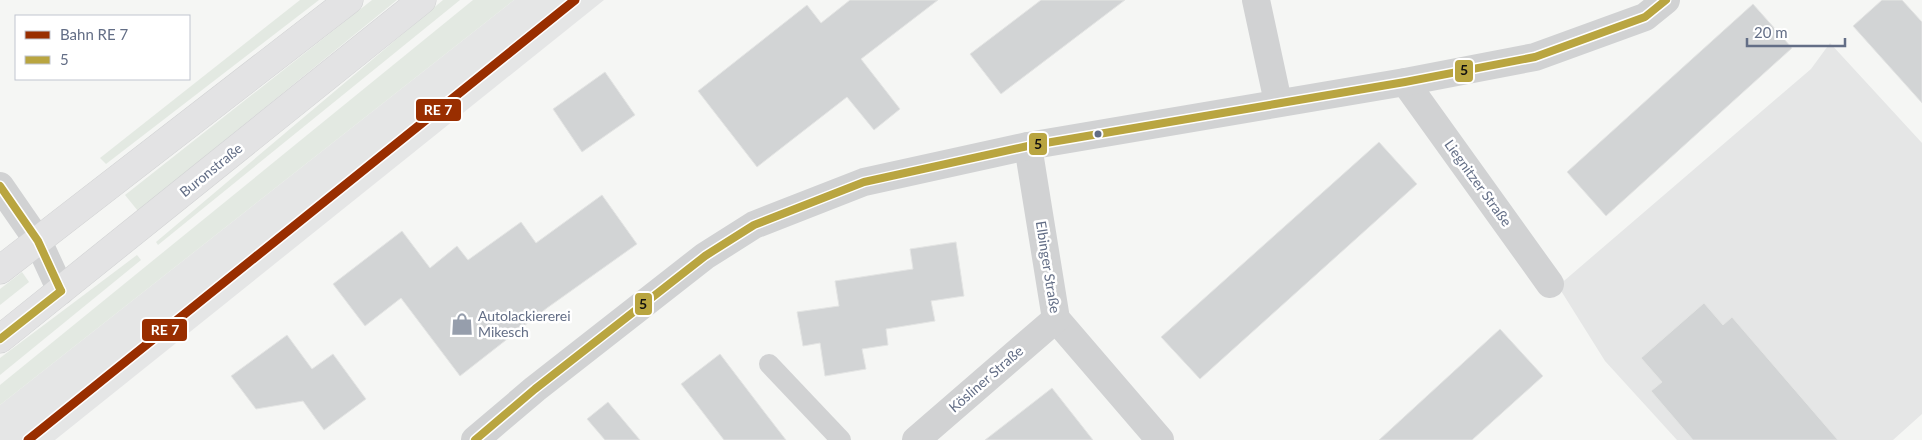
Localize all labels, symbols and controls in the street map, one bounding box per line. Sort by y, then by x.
legend [15,15,190,80]
scale bar [1747,15,1844,47]
text: 20 m [1754,23,1788,41]
text: Bahn RE 7 [60,25,129,43]
text: 5 [60,50,69,68]
line badge: 5 [1454,59,1474,83]
text: 5 [1460,61,1468,78]
line badge: RE 7 [415,98,462,122]
text: RE 7 [424,101,452,118]
unlabelled marker [1093,129,1103,139]
line badge: 5 [1028,132,1048,156]
text: 5 [1034,135,1042,152]
street label: Liegnitzer Straße [1441,136,1516,229]
street label: Buronstraße [176,139,245,200]
street label: Elbinger Straße [1033,220,1064,314]
line badge: 5 [634,292,653,316]
text: 5 [639,295,647,312]
place label: Autolackiererei Mikesch [478,307,571,340]
shop icon: Autolackiererei Mikesch [449,311,475,337]
line badge: RE 7 [141,318,188,342]
text: RE 7 [151,321,179,338]
street label: Kösliner Straße [945,342,1026,415]

